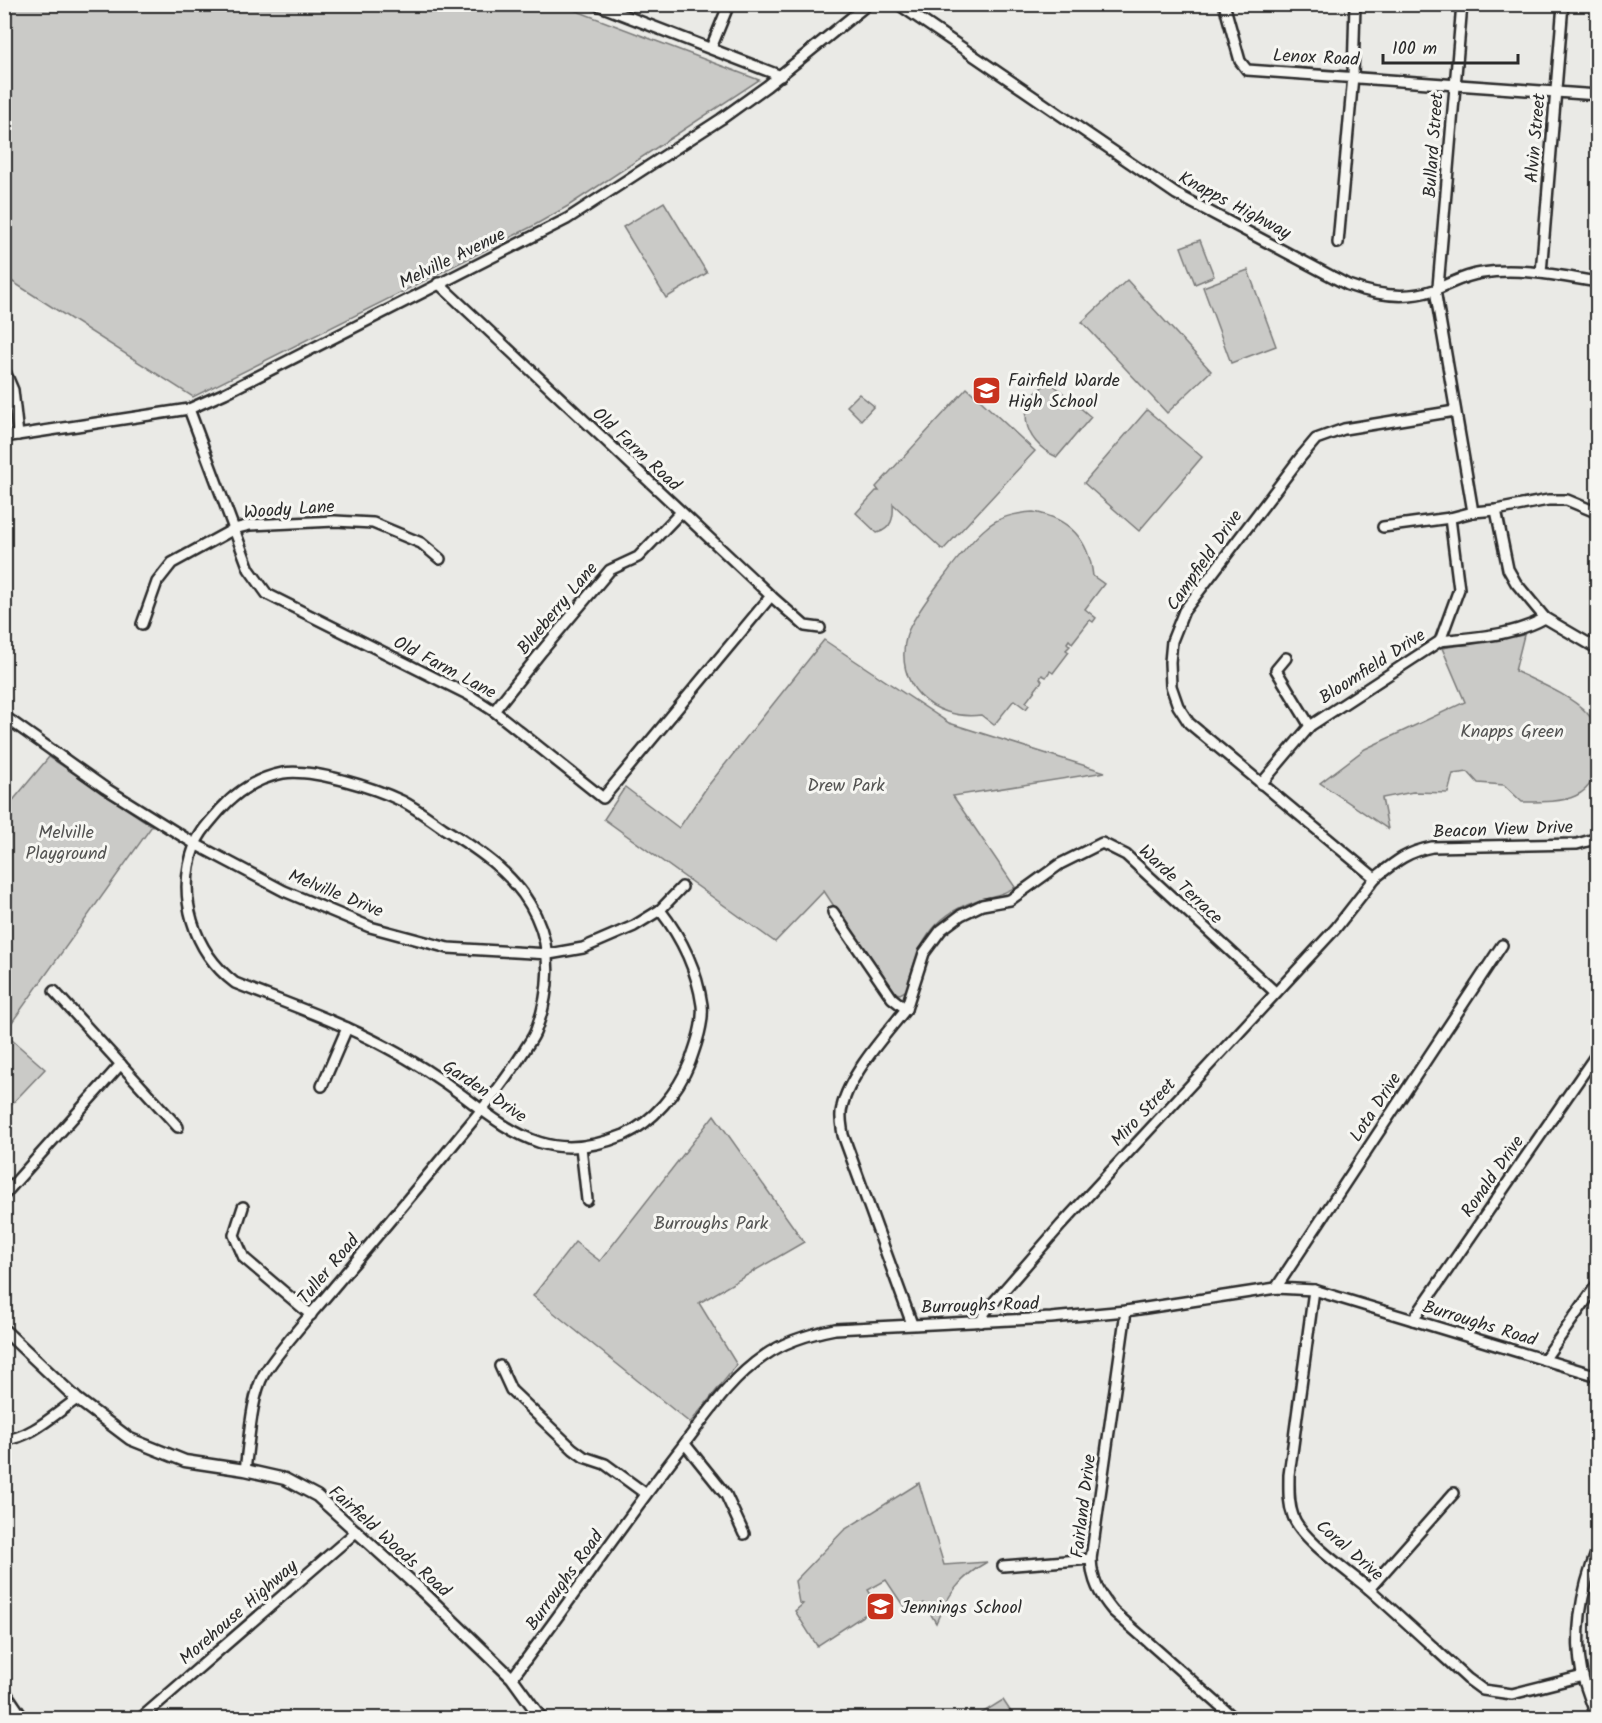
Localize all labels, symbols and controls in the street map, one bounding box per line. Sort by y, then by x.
scale bar [1383,27,1518,65]
text: 100 m [1392,35,1437,64]
street label: Lenox Road [1272,42,1361,75]
street label: Bullard Street [1416,91,1453,199]
street label: Alvin Street [1518,91,1555,184]
street label: Knapps Highway [1173,164,1296,249]
street label: Melville Avenue [394,221,511,298]
place label: Fairfield Warde High School [1008,367,1120,417]
school or university icon: Fairfield Warde High School [971,374,1003,406]
street label: Old Farm Road [585,401,688,500]
street label: Woody Lane [243,493,336,528]
street label: Campfield Drive [1160,504,1251,617]
street label: Blueberry Lane [510,556,606,662]
street label: Bloomfield Drive [1314,622,1432,713]
street label: Old Farm Lane [388,629,501,708]
park label: Knapps Green [1460,718,1564,747]
park label: Drew Park [807,772,885,801]
street label: Beacon View Drive [1433,814,1573,847]
park label: Melville Playground [26,819,107,869]
street label: Warde Terrace [1131,838,1229,932]
street label: Melville Drive [284,862,387,927]
street label: Garden Drive [436,1053,532,1131]
street label: Lota Drive [1343,1067,1410,1148]
street label: Miro Street [1104,1071,1185,1154]
street label: Ronald Drive [1454,1130,1532,1224]
park label: Burroughs Park [654,1210,769,1239]
street label: Tuller Road [291,1228,368,1312]
street label: Burroughs Road [921,1290,1041,1323]
street label: Burroughs Road [1419,1293,1541,1356]
street label: Fairland Drive [1064,1453,1105,1560]
street label: Fairfield Woods Road [321,1479,458,1606]
street label: Coral Drive [1308,1513,1390,1589]
street label: Burroughs Road [519,1524,612,1637]
street label: Morehouse Highway [173,1553,305,1673]
school or university icon: Jennings School [864,1591,896,1623]
place label: Jennings School [901,1594,1023,1623]

